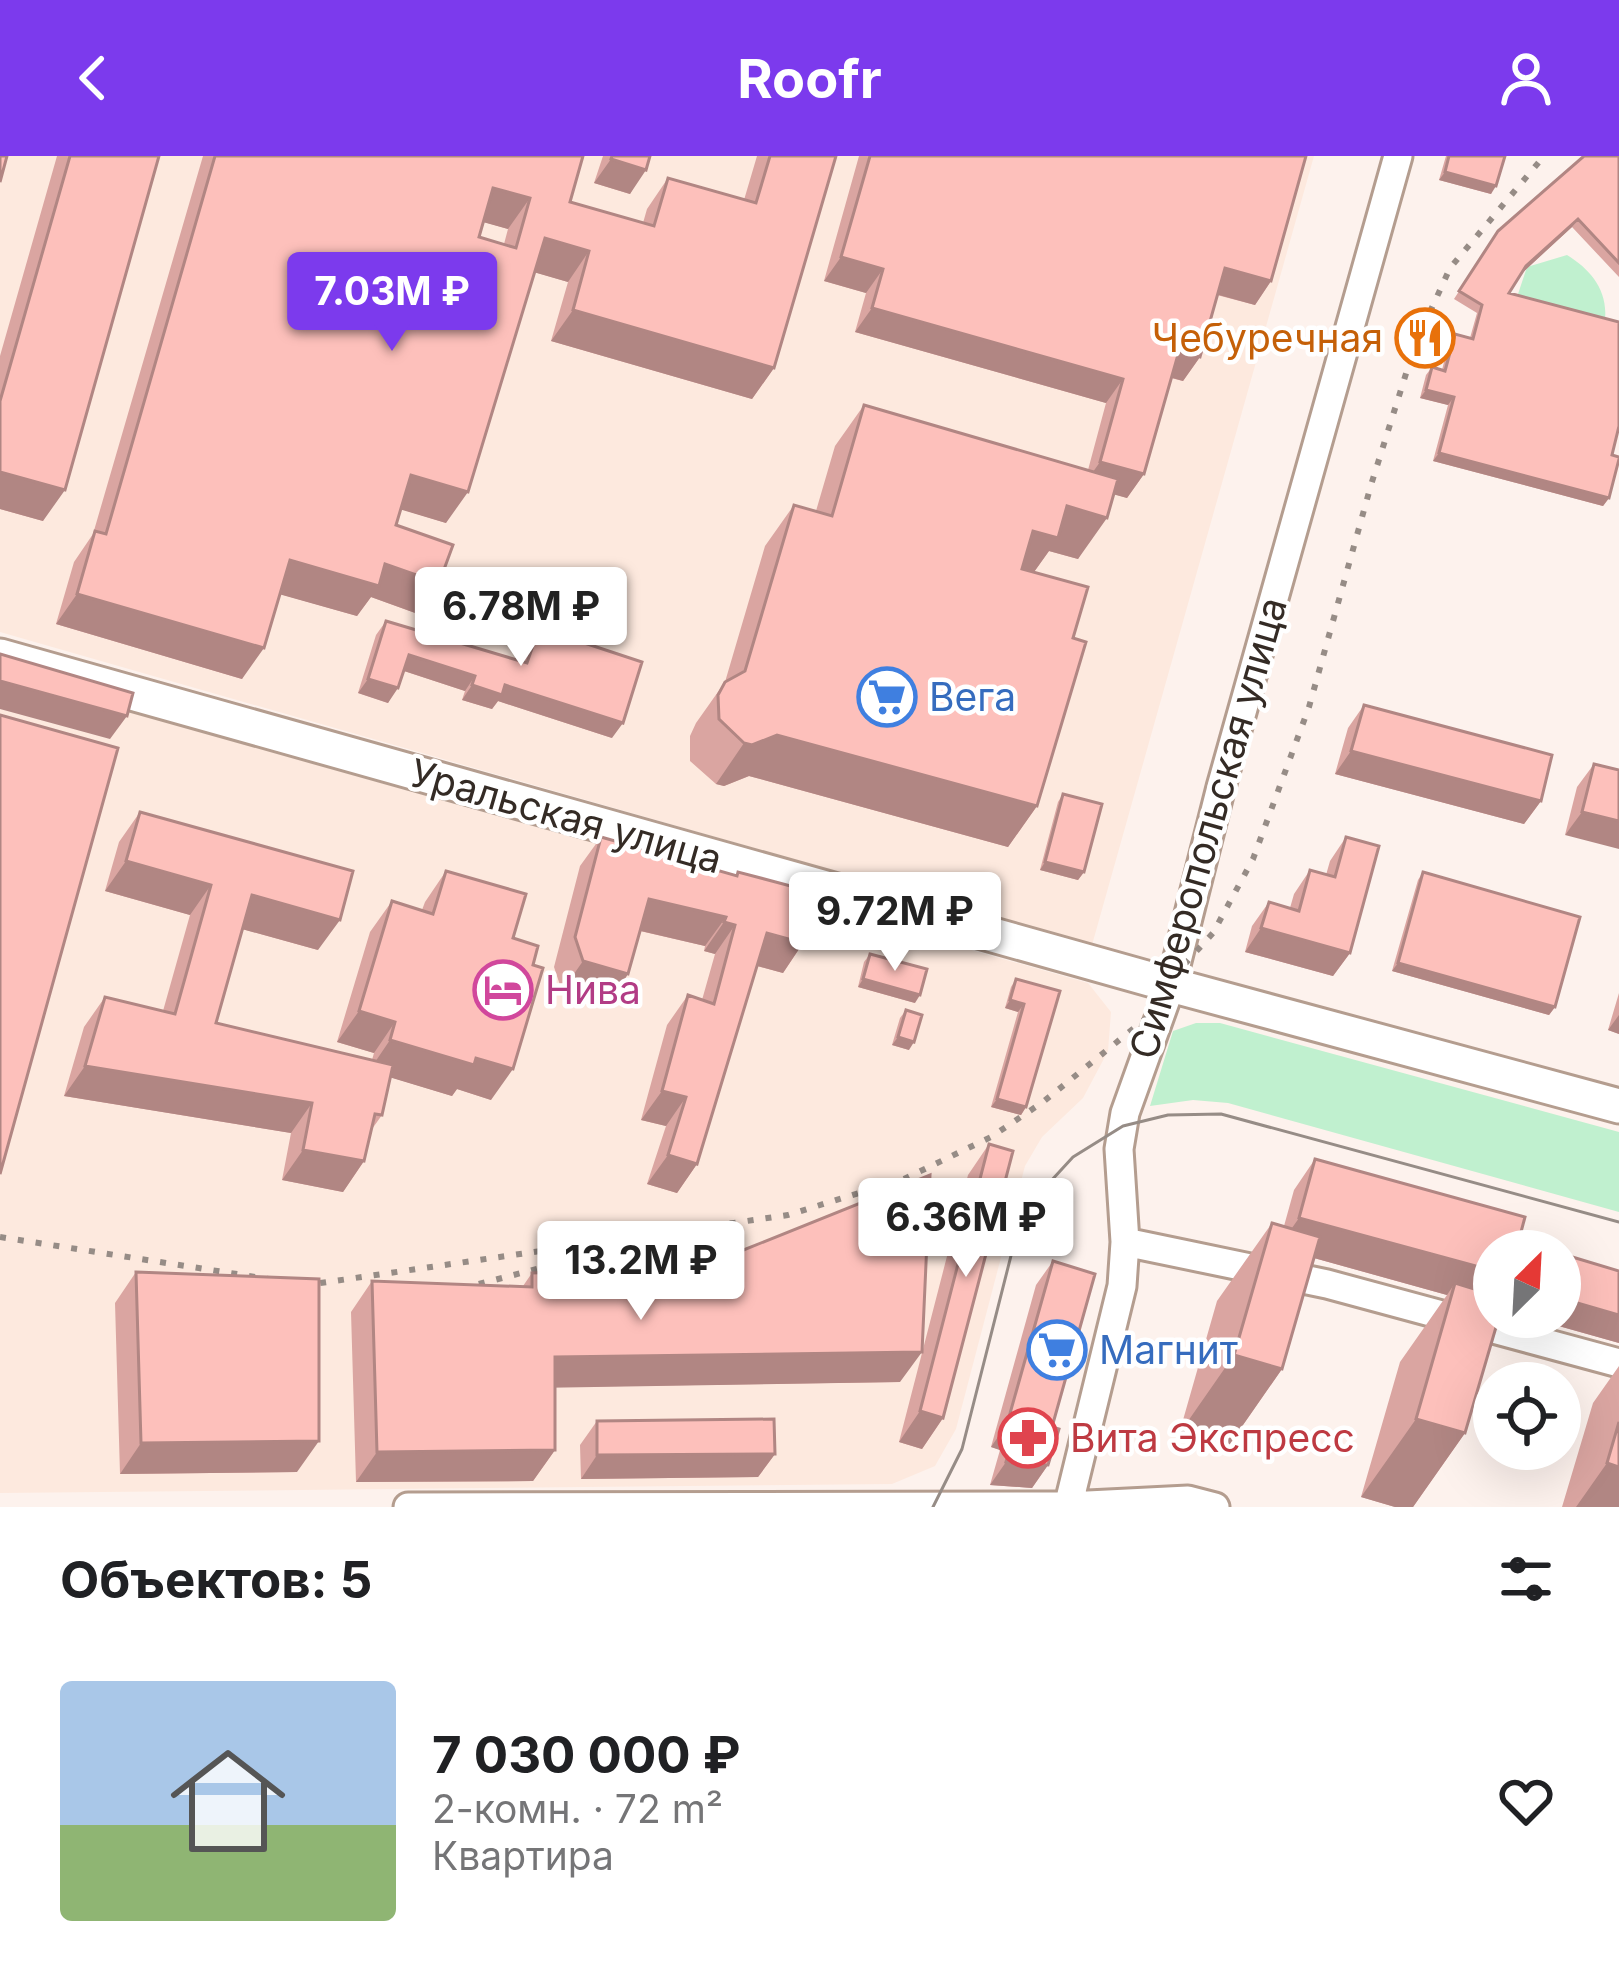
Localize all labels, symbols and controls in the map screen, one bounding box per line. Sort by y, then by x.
icon: back [60,45,126,111]
icon: person [1493,45,1559,111]
text: Roofr [737,46,882,111]
pin: 7.03M ₽ [281,252,503,354]
text: 7.03M ₽ [314,267,470,314]
restaurant icon: Чебуречная [1394,307,1456,369]
place label: Чебуречная [1152,314,1383,361]
pin: 6.78M ₽ [410,567,632,669]
text: 6.78M ₽ [442,582,600,629]
street label: Симферопольская улица [1119,592,1296,1064]
supermarket icon: Вега [856,666,918,728]
place label: Вега [929,673,1016,720]
street label: Уральская улица [405,749,727,882]
pin: 9.72M ₽ [784,872,1006,974]
text: 9.72M ₽ [816,887,974,934]
hotel icon: Нива [472,959,534,1021]
place label: Нива [545,966,641,1013]
pin: 6.36M ₽ [855,1178,1077,1280]
text: 6.36M ₽ [885,1193,1047,1240]
pin: 13.2M ₽ [530,1221,752,1323]
north arrow [1473,1230,1581,1338]
map controls [1473,1230,1581,1470]
text: 13.2M ₽ [564,1236,718,1283]
supermarket icon: Магнит [1026,1319,1088,1381]
place label: Магнит [1099,1326,1238,1373]
button: locate [1473,1362,1581,1470]
pharmacy icon: Вита Экспресс [997,1407,1059,1469]
place label: Вита Экспресс [1070,1414,1355,1461]
icon: filters [1493,1546,1559,1612]
text: Объектов: 5 [60,1549,372,1610]
text: 7 030 000 ₽ [432,1724,741,1785]
icon: home [156,1729,300,1873]
icon: heart [1493,1768,1559,1834]
text: 2-комн. · 72 m² [432,1785,723,1832]
text: Квартира [432,1832,614,1879]

